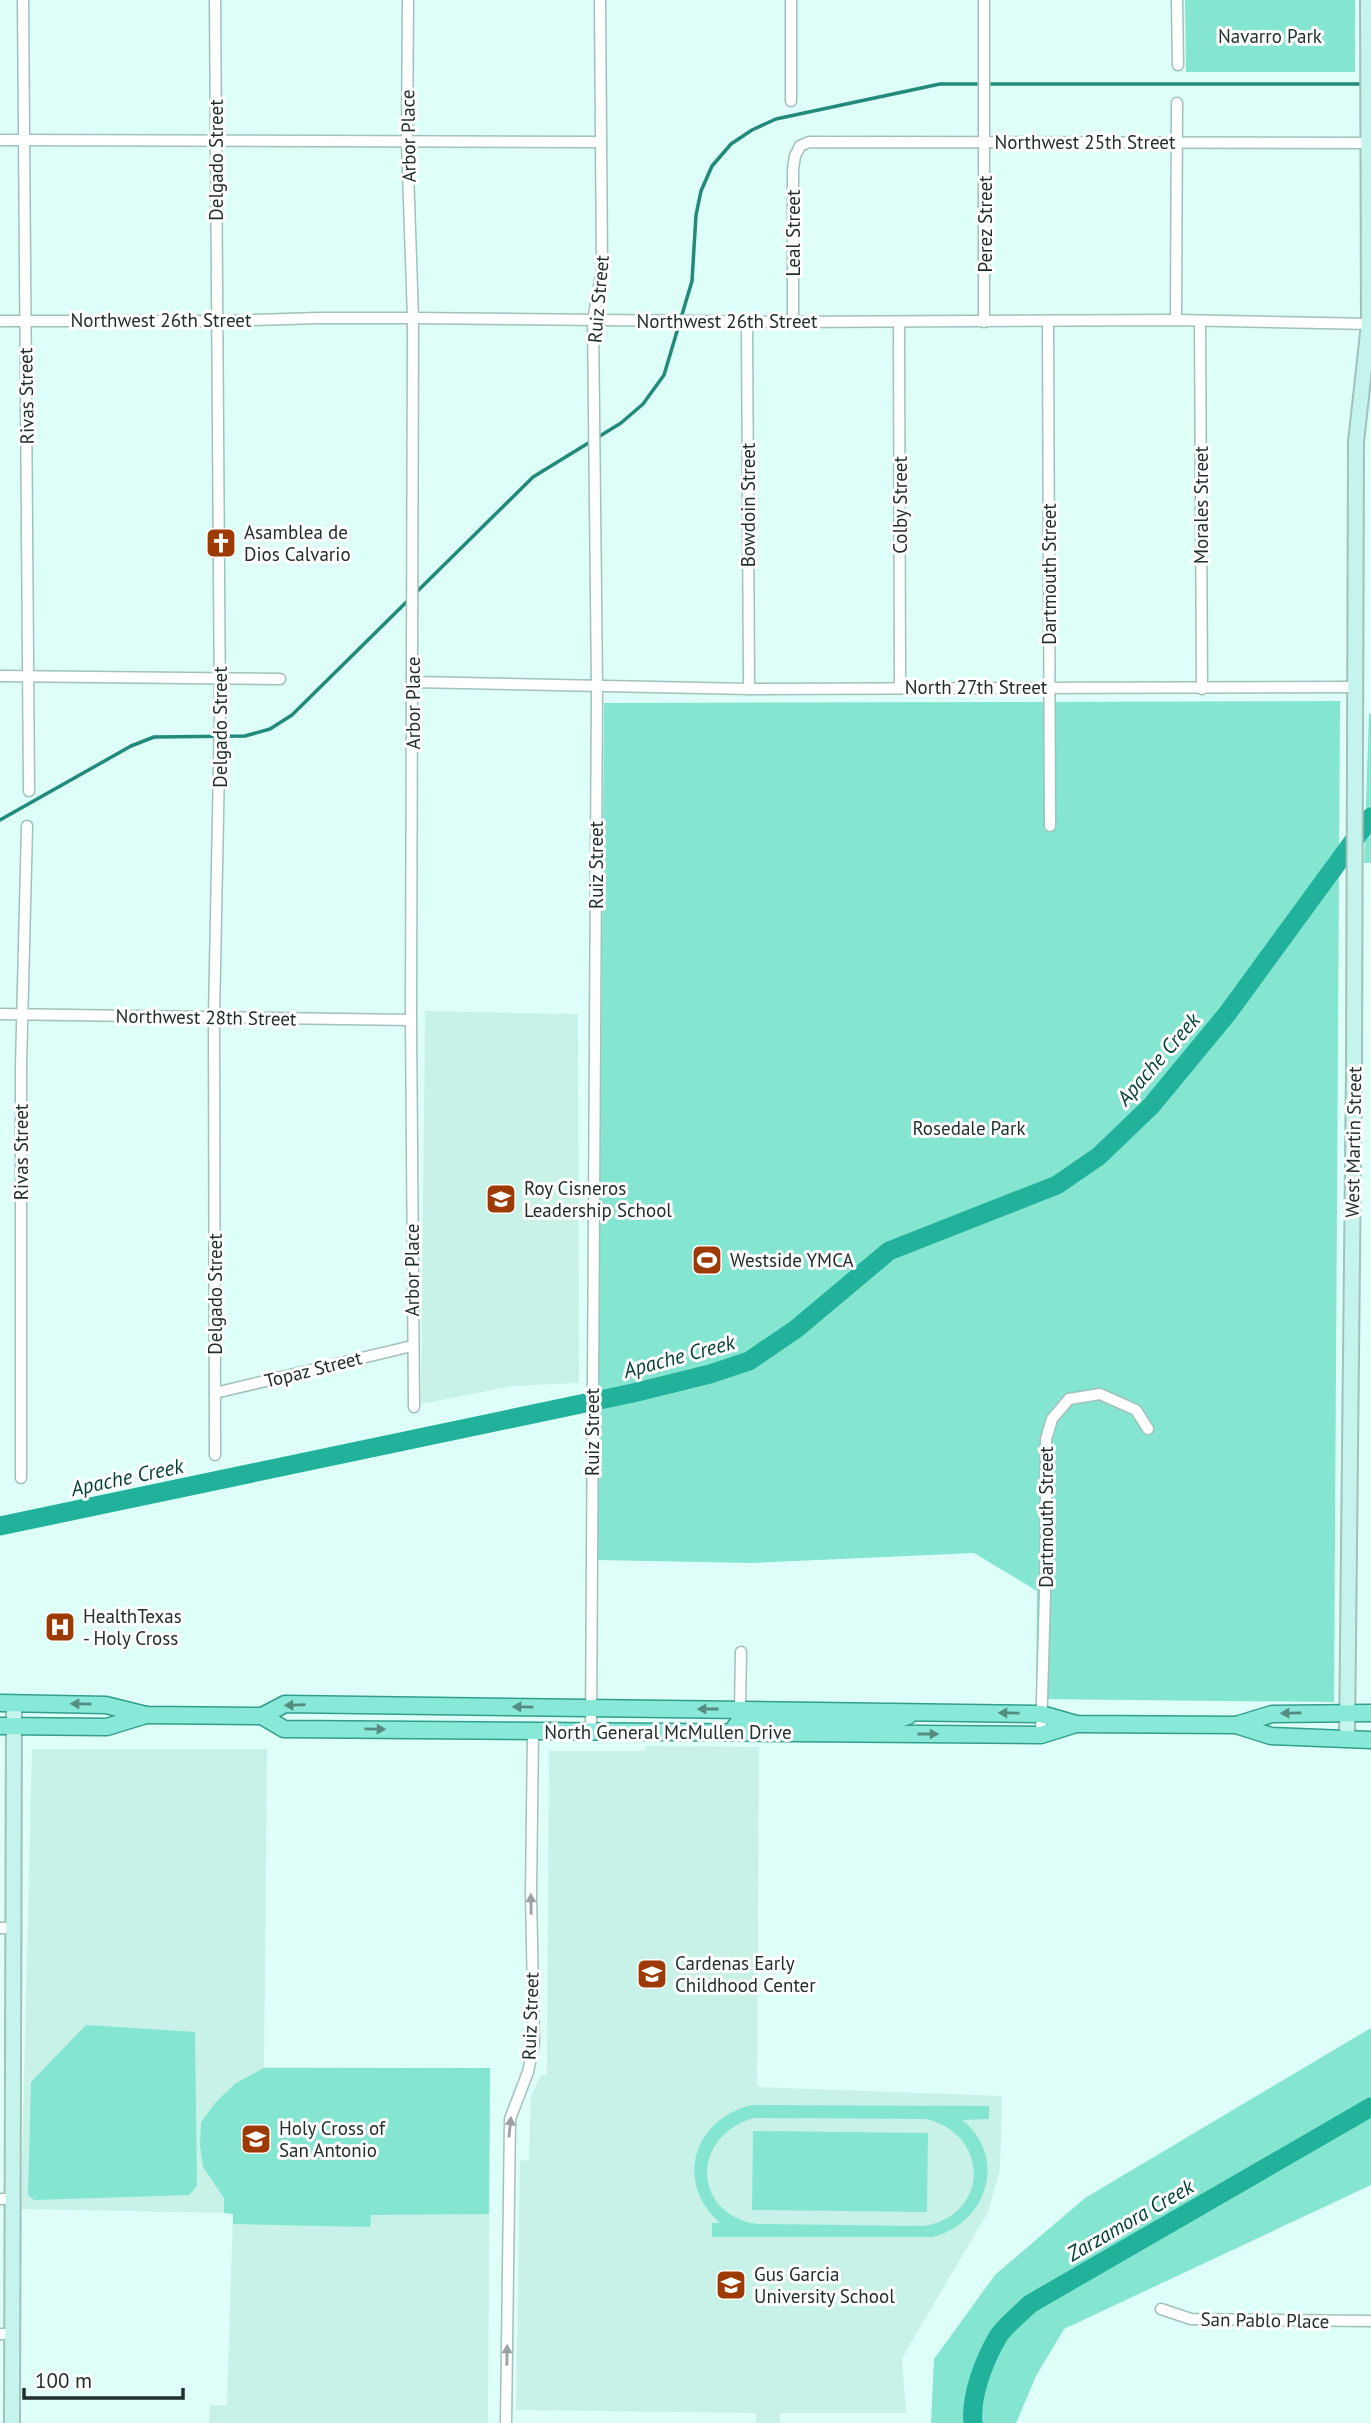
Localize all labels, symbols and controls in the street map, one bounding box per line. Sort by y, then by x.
park label: Navarro Park [1218,24,1322,48]
street label: Arbor Place [395,89,421,183]
street label: Delgado Street [204,99,228,221]
street label: Northwest 25th Street [995,130,1176,154]
street label: Perez Street [973,175,997,273]
street label: Leal Street [781,189,805,276]
street label: Ruiz Street [582,254,614,344]
street label: Northwest 26th Street [71,308,252,332]
street label: Northwest 26th Street [637,309,818,333]
street label: Rivas Street [13,347,39,444]
street label: Bowdoin Street [736,442,760,567]
street label: Morales Street [1189,445,1213,564]
street label: Colby Street [888,456,912,554]
street label: Dartmouth Street [1037,503,1061,645]
place label: Asamblea de Dios Calvario [244,520,351,566]
church icon: Asamblea de Dios Calvario [204,526,238,560]
street label: Arbor Place [401,657,425,749]
street label: Delgado Street [208,666,232,788]
street label: North 27th Street [905,675,1048,699]
street label: Ruiz Street [584,820,608,909]
street label: Northwest 28th Street [115,1003,297,1031]
water label: Apache Creek [1110,1006,1207,1112]
street label: West Martin Street [1340,1066,1366,1218]
street label: Rivas Street [9,1103,33,1200]
park label: Rosedale Park [912,1116,1026,1140]
place label: Roy Cisneros Leadership School [524,1176,672,1222]
school or university icon: Roy Cisneros Leadership School [484,1182,518,1216]
street label: Arbor Place [400,1224,424,1316]
street label: Delgado Street [203,1233,227,1355]
sports icon: Westside YMCA [690,1243,724,1277]
place label: Westside YMCA [730,1248,854,1272]
water label: Apache Creek [619,1328,739,1384]
street label: Topaz Street [262,1345,365,1393]
street label: Ruiz Street [580,1387,604,1476]
street label: Dartmouth Street [1034,1446,1058,1588]
water label: Apache Creek [67,1452,187,1502]
place label: HealthTexas - Holy Cross [83,1604,182,1650]
hospital icon: HealthTexas - Holy Cross [43,1610,77,1644]
one-way arrow [69,1698,91,1710]
one-way arrow [284,1699,306,1710]
one-way arrow [511,1701,533,1713]
one-way arrow [697,1703,719,1715]
one-way arrow [998,1707,1020,1719]
one-way arrow [1280,1708,1302,1719]
street label: North General McMullen Drive [544,1720,792,1744]
one-way arrow [365,1723,387,1735]
one-way arrow [918,1728,940,1740]
one-way arrow [525,1892,537,1914]
place label: Cardenas Early Childhood Center [675,1951,816,1997]
school or university icon: Cardenas Early Childhood Center [635,1957,669,1991]
street label: Ruiz Street [516,1971,544,2060]
place label: Holy Cross of San Antonio [279,2116,386,2162]
one-way arrow [505,2116,516,2138]
school or university icon: Holy Cross of San Antonio [239,2122,273,2156]
water label: Zarzamora Creek [1061,2172,1200,2268]
place label: Gus Garcia University School [754,2262,895,2308]
school or university icon: Gus Garcia University School [714,2268,748,2302]
street label: San Pablo Place [1200,2307,1330,2333]
one-way arrow [501,2344,513,2366]
scale bar [24,2356,184,2400]
text: 100 m [35,2367,92,2394]

